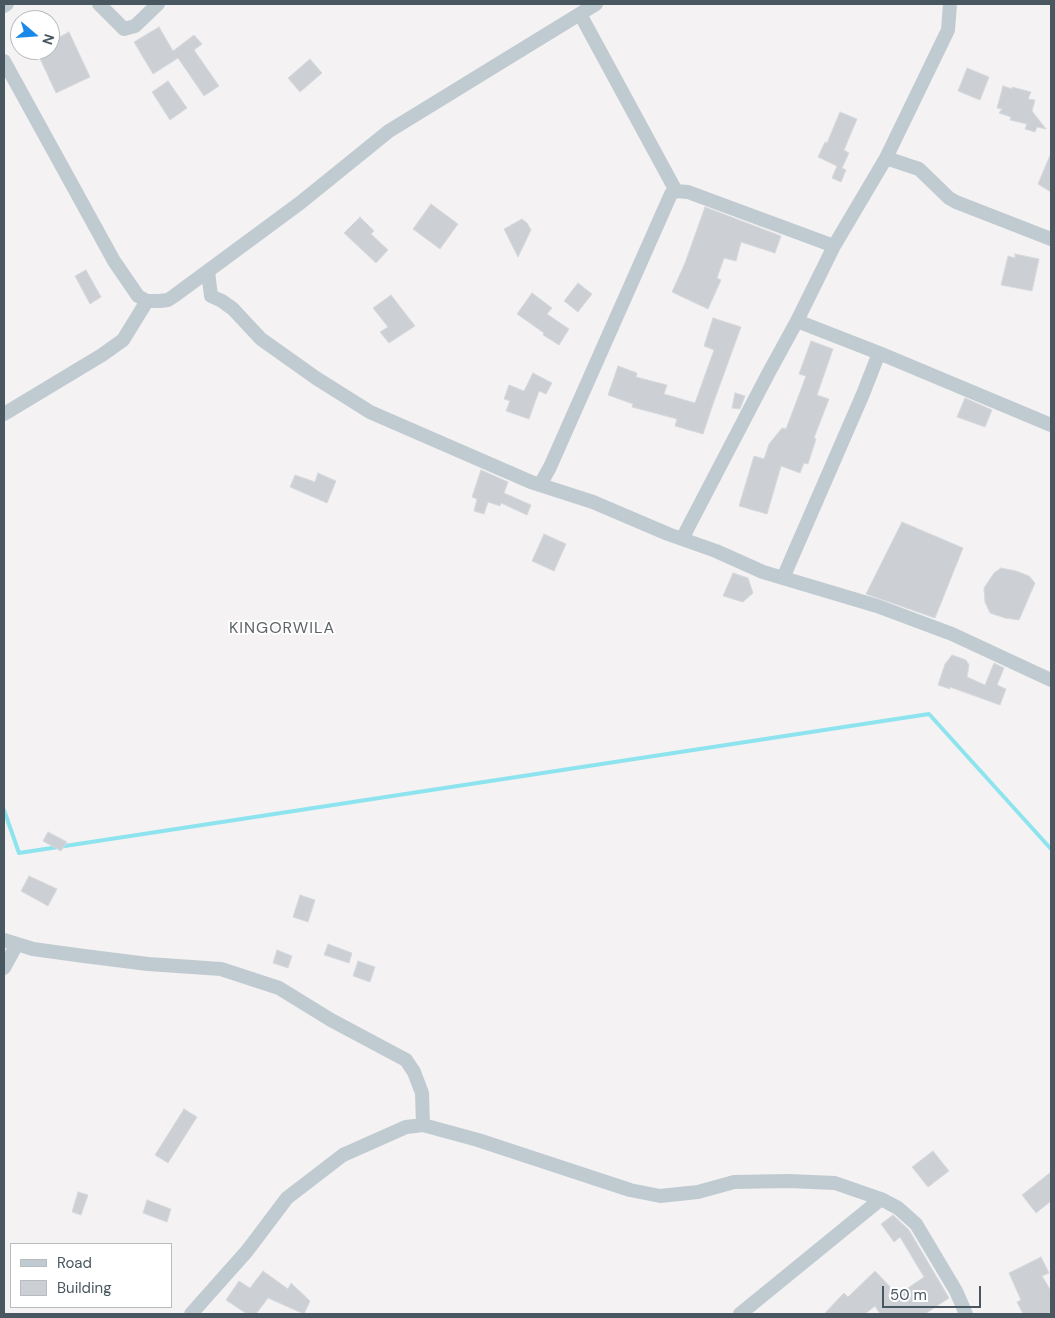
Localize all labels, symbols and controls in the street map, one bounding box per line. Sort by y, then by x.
north arrow [10,10,60,60]
text: N [38,32,58,47]
district label: KINGORWILA [228,619,336,639]
legend [10,1243,172,1308]
text: Road [57,1253,92,1273]
scale bar [885,1276,984,1308]
text: Building [57,1278,112,1298]
text: 50 m [890,1285,927,1305]

